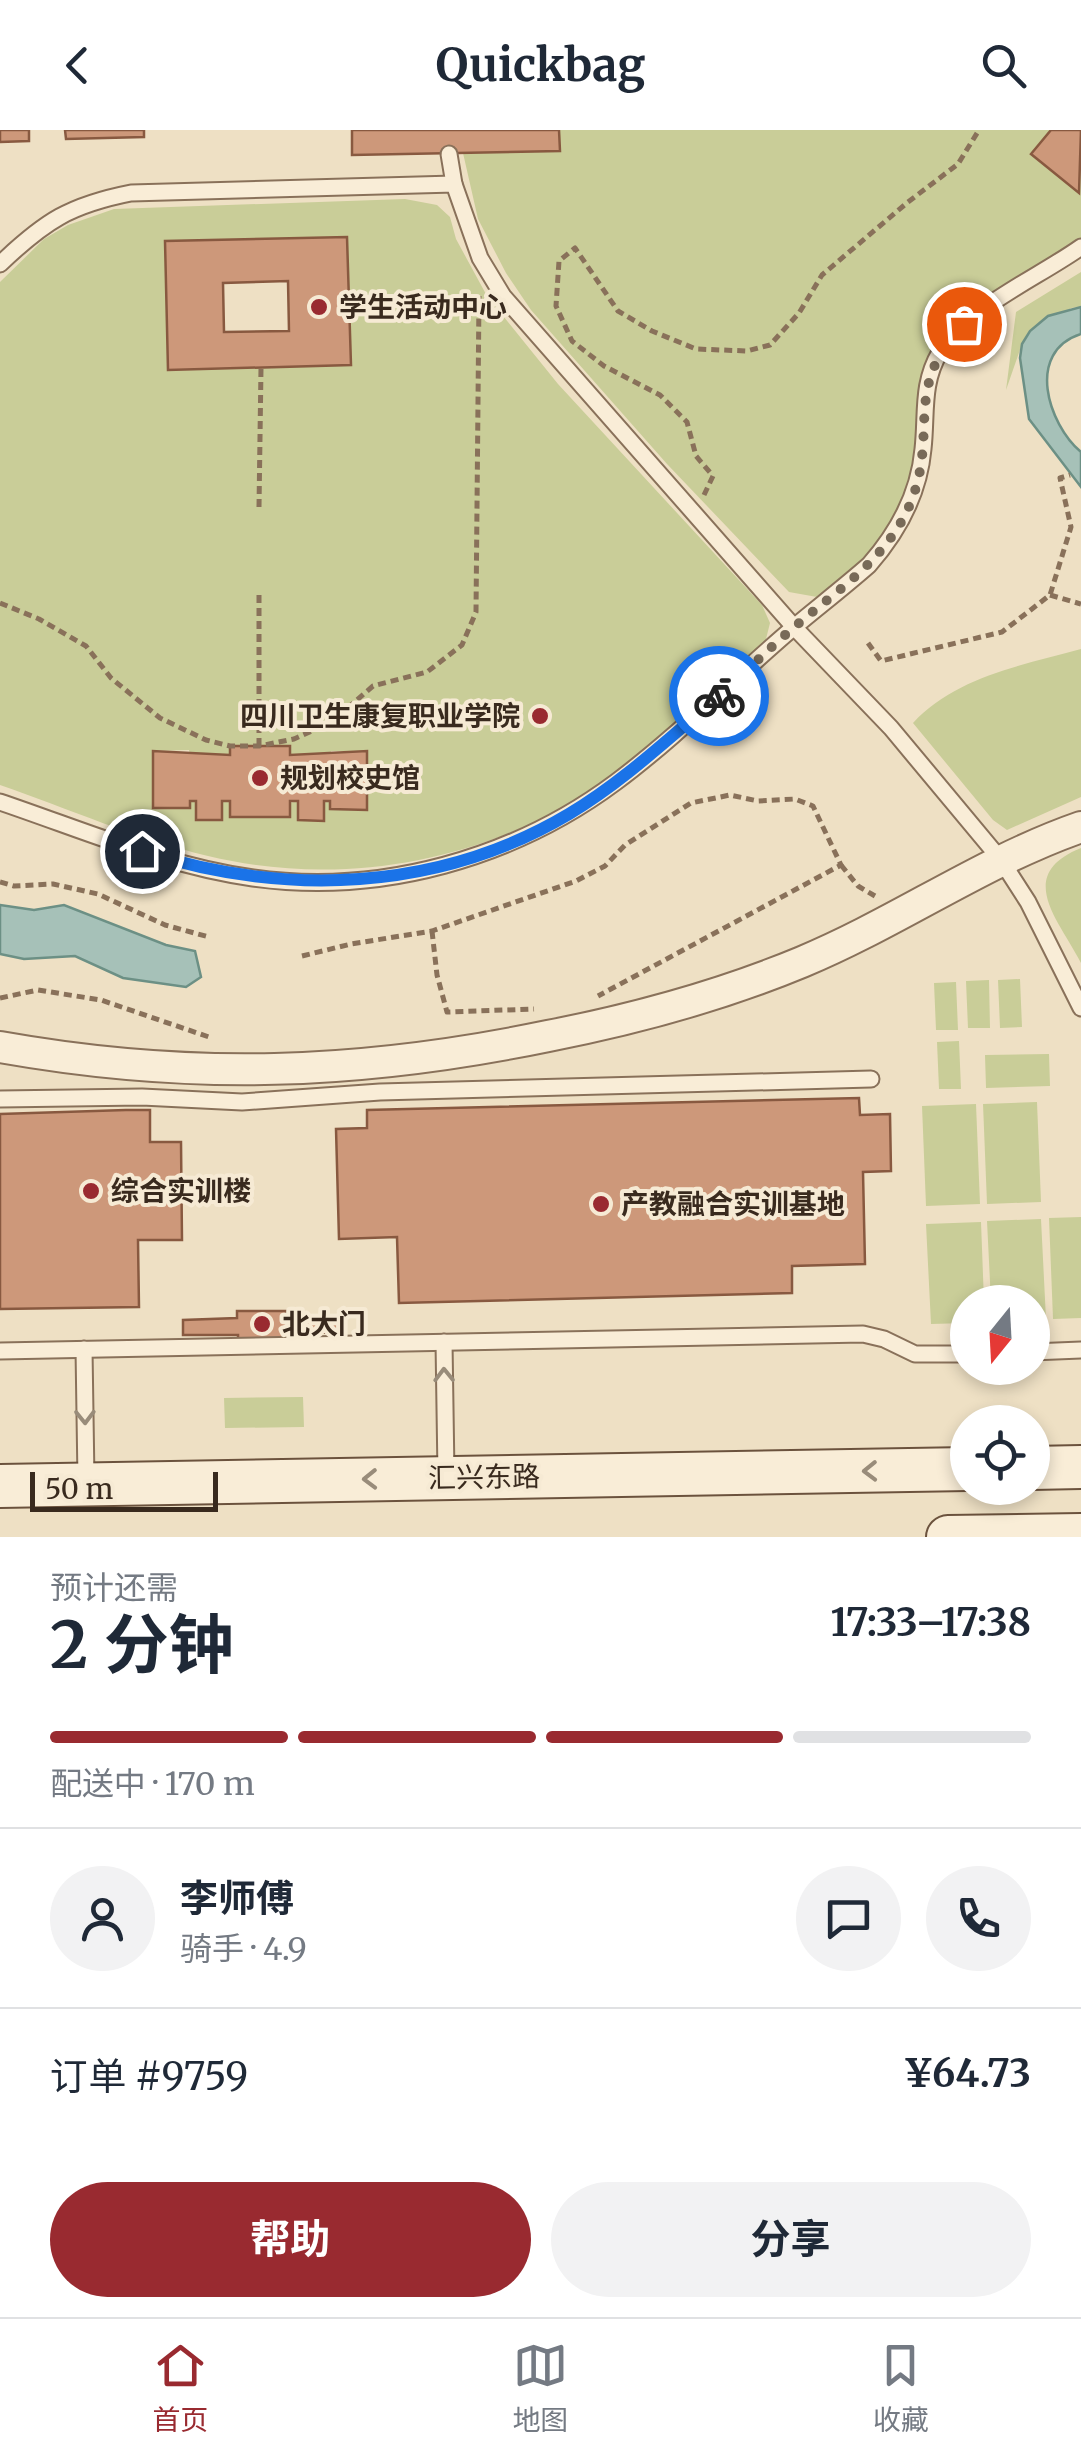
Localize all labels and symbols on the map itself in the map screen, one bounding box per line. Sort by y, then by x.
pin [922,282,1007,367]
place label: 学生活动中心 [339,289,507,325]
marker: 学生活动中心 [308,296,330,318]
courier [669,646,769,746]
place label: 四川卫生康复职业学院 [240,698,520,734]
marker: 四川卫生康复职业学院 [529,705,551,727]
place label: 规划校史馆 [280,760,420,796]
marker: 规划校史馆 [249,767,271,789]
pin [100,809,185,894]
place label: 综合实训楼 [111,1173,251,1209]
marker: 综合实训楼 [80,1180,102,1202]
place label: 产教融合实训基地 [621,1186,845,1222]
marker: 产教融合实训基地 [590,1193,612,1215]
north arrow [950,1285,1050,1385]
place label: 北大门 [282,1306,366,1342]
marker: 北大门 [251,1313,273,1335]
one-way arrow [434,1366,455,1382]
one-way arrow [74,1410,96,1425]
street label: 汇兴东路 [428,1458,540,1496]
one-way arrow [862,1460,878,1481]
scale bar [30,1467,218,1512]
one-way arrow [362,1469,378,1490]

